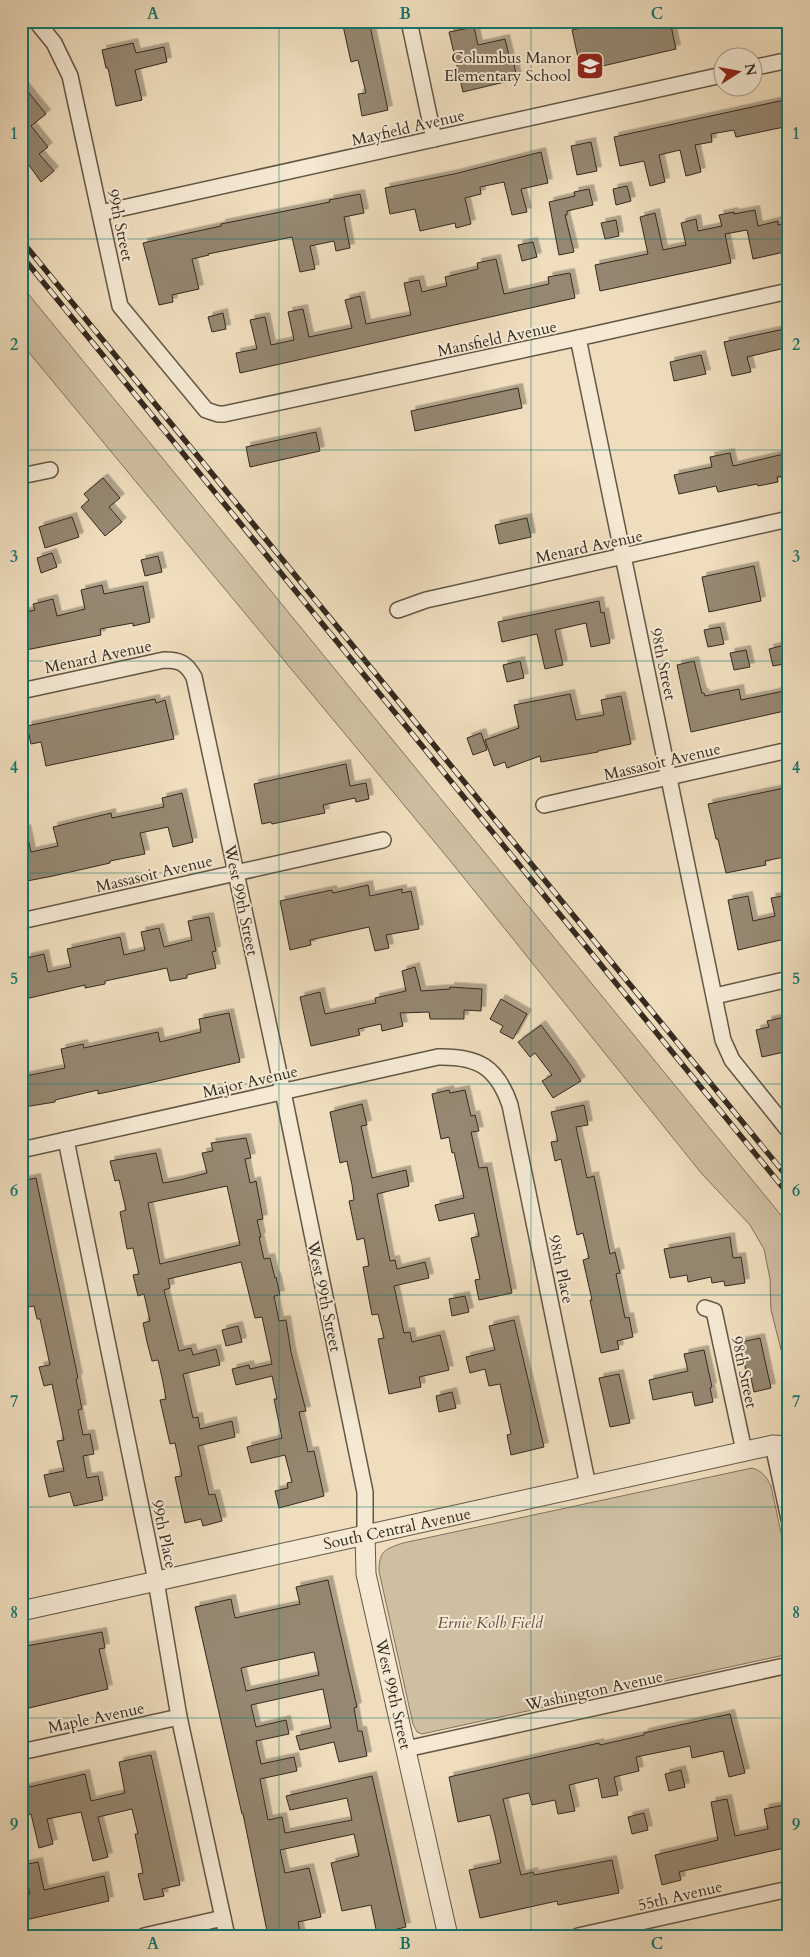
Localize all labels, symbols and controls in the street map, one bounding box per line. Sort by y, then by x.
text: A [147,3,159,25]
text: B [399,3,411,25]
text: C [651,3,663,25]
place label: Columbus Manor Elementary School [444,47,571,87]
north arrow [712,48,762,98]
school or university icon: Columbus Manor Elementary School [575,51,605,81]
text: N [740,62,761,77]
street label: Mayfield Avenue [349,104,467,152]
text: 1 [10,123,18,145]
text: 1 [792,123,800,145]
street label: 99th Street [102,187,138,263]
street label: Mansfield Avenue [436,316,559,362]
text: 2 [10,334,18,356]
text: 2 [792,334,800,356]
street label: Menard Avenue [534,525,645,569]
text: 3 [10,546,18,568]
text: 3 [792,546,800,568]
street label: 98th Street [645,626,681,702]
street label: Menard Avenue [43,635,154,679]
street label: Massasoit Avenue [602,738,723,786]
text: 4 [10,757,18,779]
text: 4 [792,757,800,779]
street label: West 99th Street [218,842,263,958]
street label: Massasoit Avenue [94,850,215,898]
text: 5 [10,968,18,990]
text: 5 [792,968,800,990]
street label: Major Avenue [200,1060,300,1104]
text: 6 [10,1180,18,1202]
text: 6 [792,1180,800,1202]
street label: 98th Place [543,1233,579,1306]
street label: West 99th Street [301,1238,346,1354]
street label: 98th Street [726,1334,762,1410]
text: 7 [10,1391,18,1413]
text: 7 [792,1391,800,1413]
street label: 99th Place [146,1498,182,1571]
street label: South Central Avenue [321,1503,473,1555]
text: 8 [10,1602,18,1624]
text: 8 [792,1602,800,1624]
park label: Ernie Kolb Field [437,1612,544,1634]
street label: West 99th Street [369,1636,416,1752]
street label: Washington Avenue [522,1666,665,1717]
street label: Maple Avenue [46,1697,146,1739]
text: 9 [10,1814,18,1836]
text: 9 [792,1814,800,1836]
street label: 55th Avenue [636,1876,725,1916]
text: A [147,1933,159,1955]
text: B [399,1933,411,1955]
text: C [651,1933,663,1955]

